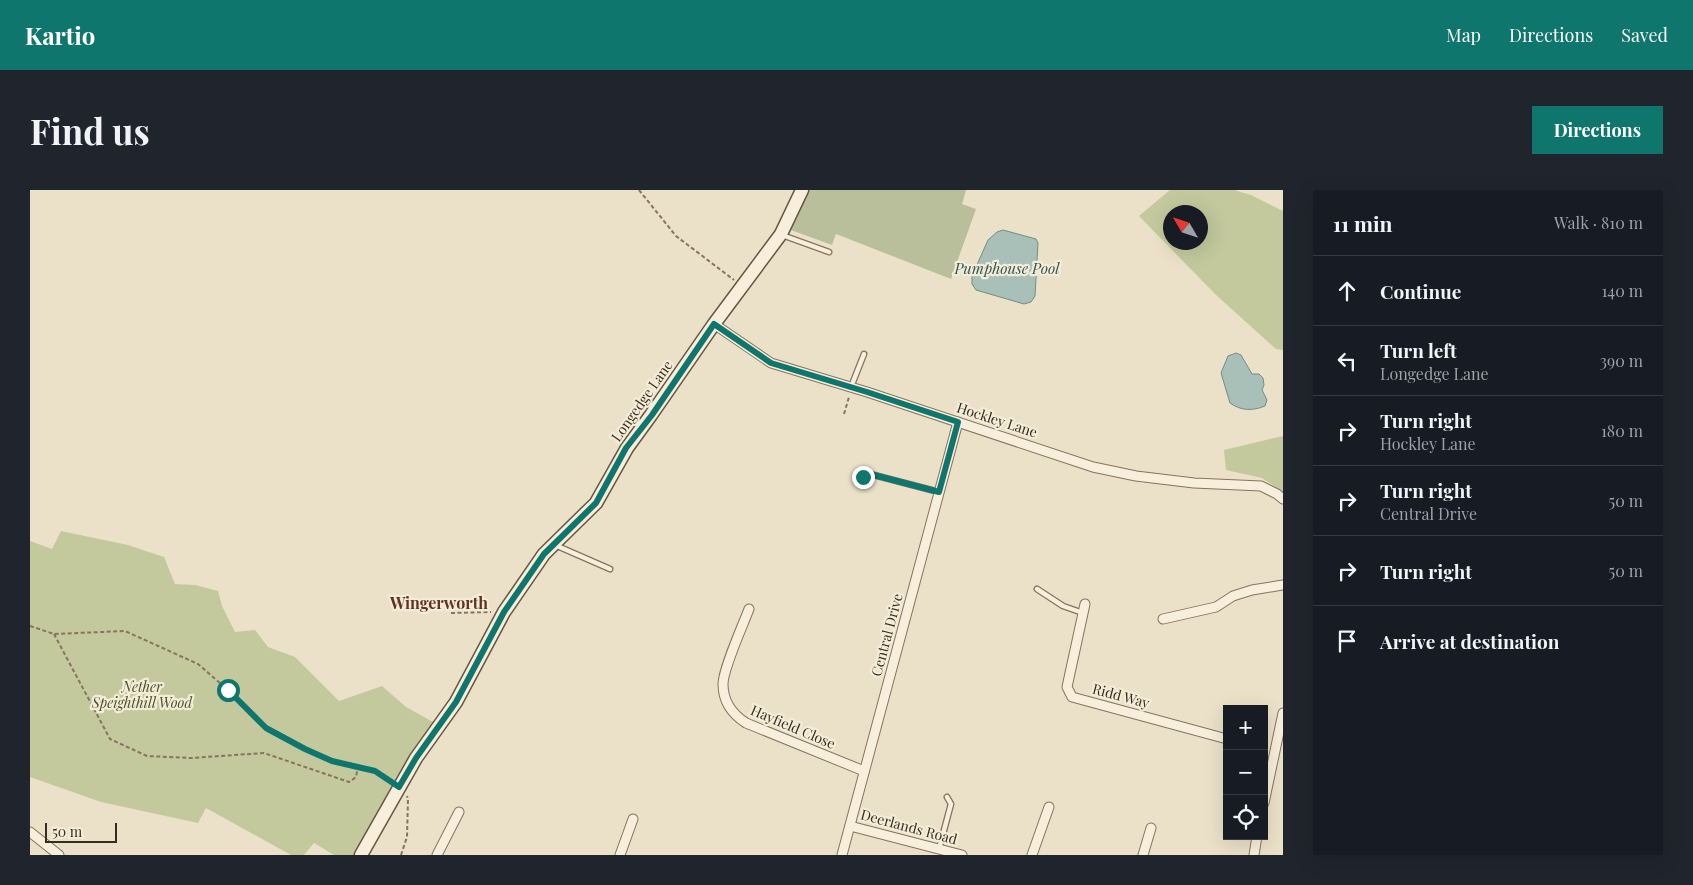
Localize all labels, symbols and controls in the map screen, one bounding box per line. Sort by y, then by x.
text: Kartio [25,19,95,51]
text: Map [1446,23,1481,47]
text: Directions [1509,23,1593,47]
text: Saved [1621,23,1668,47]
button: Directions [1532,106,1663,154]
text: Find us [30,107,150,154]
north arrow [1163,205,1208,250]
text: 11 min [1333,209,1393,237]
text: Walk · 810 m [1554,212,1643,233]
water label: Pumphouse Pool [953,258,1060,278]
icon: ahead [1333,277,1361,305]
text: Continue [1380,278,1461,304]
text: 140 m [1601,280,1643,301]
text: Turn left [1380,337,1457,363]
icon: left [1333,347,1361,375]
text: 390 m [1600,350,1643,371]
street label: Longedge Lane [607,356,677,445]
text: Longedge Lane [1380,363,1489,384]
street label: Hockley Lane [954,398,1040,441]
text: Turn right [1380,407,1472,433]
icon: right [1333,417,1361,445]
text: 180 m [1601,420,1643,441]
text: Hockley Lane [1380,433,1476,454]
route end [852,466,875,489]
text: Turn right [1380,477,1472,503]
icon: right [1333,487,1361,515]
text: 50 m [1609,490,1643,511]
text: Central Drive [1380,503,1477,524]
icon: right [1333,557,1361,585]
text: Turn right [1380,558,1472,584]
text: 50 m [1609,560,1643,581]
street label: Central Drive [866,591,907,678]
district label: Wingerworth [389,592,488,613]
icon: arrive [1333,627,1361,655]
text: Arrive at destination [1380,628,1560,654]
park label: Nether Speighthill Wood [91,677,192,712]
route start [217,679,240,702]
street label: Ridd Way [1090,679,1152,712]
street label: Hayfield Close [748,700,838,753]
map controls [1223,705,1268,840]
button: + [1223,705,1268,750]
button: − [1223,750,1268,795]
button: locate [1223,795,1268,840]
street label: Deerlands Road [859,804,960,849]
scale bar [45,820,118,843]
text: 50 m [52,822,82,841]

